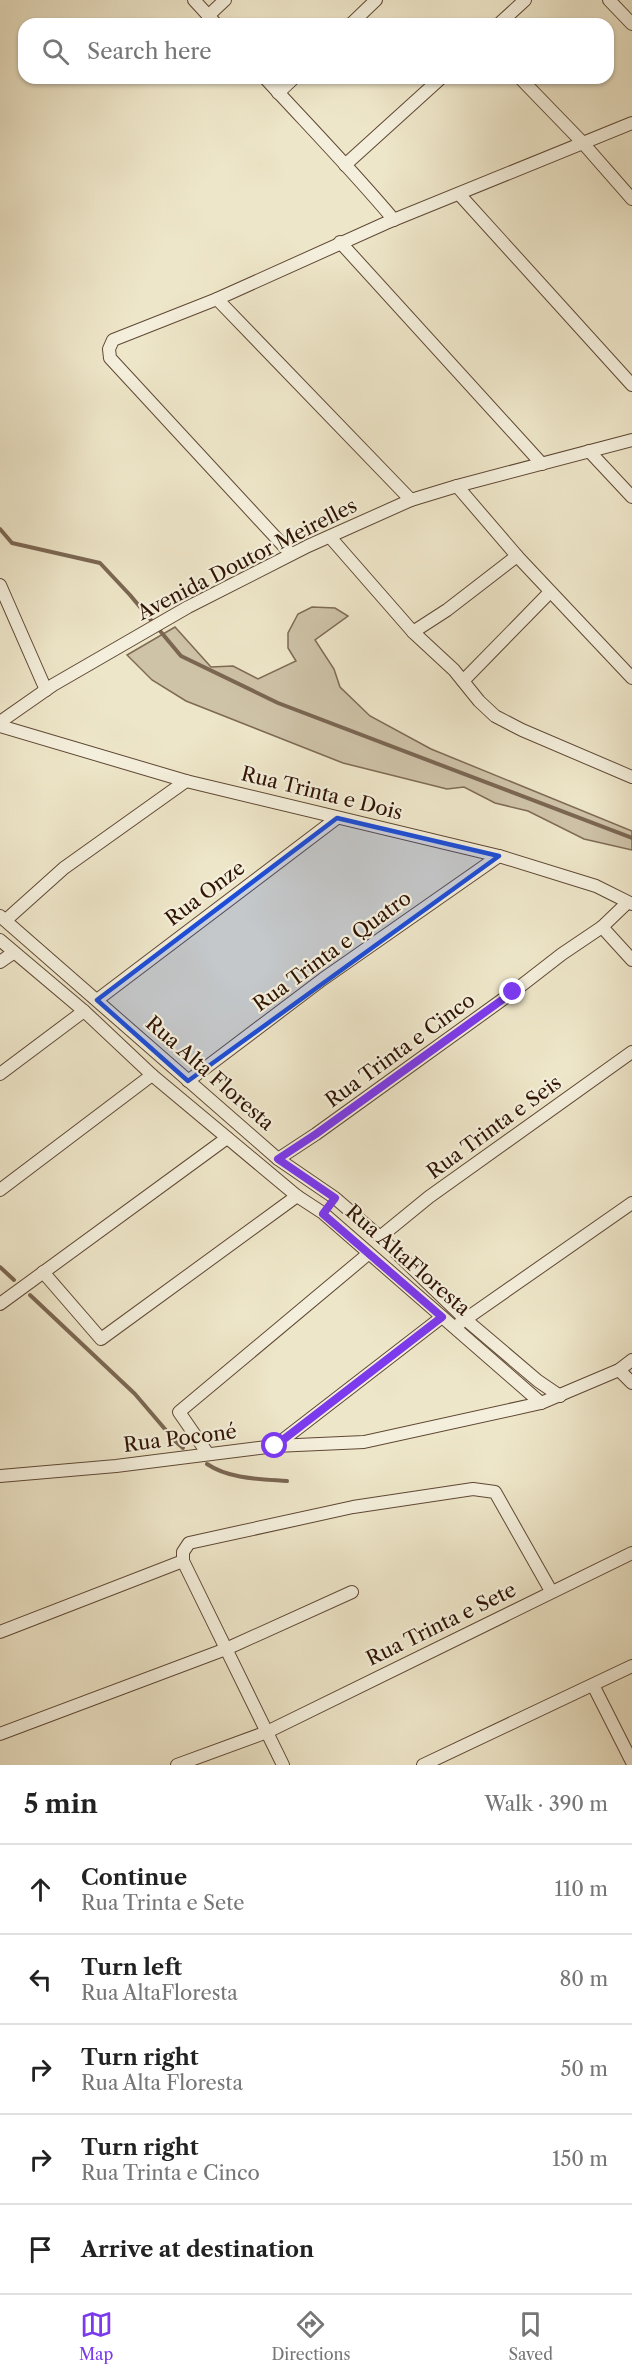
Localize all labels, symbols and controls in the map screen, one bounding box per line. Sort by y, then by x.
search box [18,18,614,84]
icon: search [39,35,72,68]
text: Search here [87,38,212,65]
street label: Avenida Doutor Meirelles [132,493,361,625]
street label: Rua Trinta e Dois [239,761,405,825]
street label: Rua Onze [161,855,249,931]
street label: Rua Trinta e Quatro [248,886,416,1016]
route end [499,978,525,1004]
street label: Rua Trinta e Cinco [321,988,479,1112]
street label: Rua Alta Floresta [141,1011,279,1135]
street label: Rua Trinta e Seis [422,1070,566,1184]
street label: Rua AltaFloresta [341,1199,475,1321]
street label: Rua Poconé [122,1419,238,1457]
route start [261,1432,287,1458]
street label: Rua Trinta e Sete [362,1577,520,1671]
text: 5 min [24,1788,98,1820]
text: Walk · 390 m [485,1792,608,1816]
text: Continue [81,1864,187,1891]
icon: ahead [24,1873,57,1906]
text: 110 m [555,1877,608,1901]
text: Rua Trinta e Sete [81,1891,245,1915]
text: Turn left [81,1954,182,1981]
icon: left [24,1963,57,1996]
text: 80 m [560,1967,608,1991]
text: Rua AltaFloresta [81,1981,238,2005]
text: Turn right [81,2044,199,2071]
icon: right [24,2053,57,2086]
text: 50 m [561,2057,608,2081]
text: Rua Alta Floresta [81,2071,243,2095]
text: Turn right [81,2134,199,2161]
icon: right [24,2143,57,2176]
text: 150 m [552,2147,608,2171]
text: Rua Trinta e Cinco [81,2161,260,2185]
icon: arrive [24,2233,57,2266]
text: Arrive at destination [81,2236,314,2263]
tab: Map [79,2308,113,2364]
tab: Directions [271,2308,350,2364]
tab: Saved [509,2308,553,2364]

